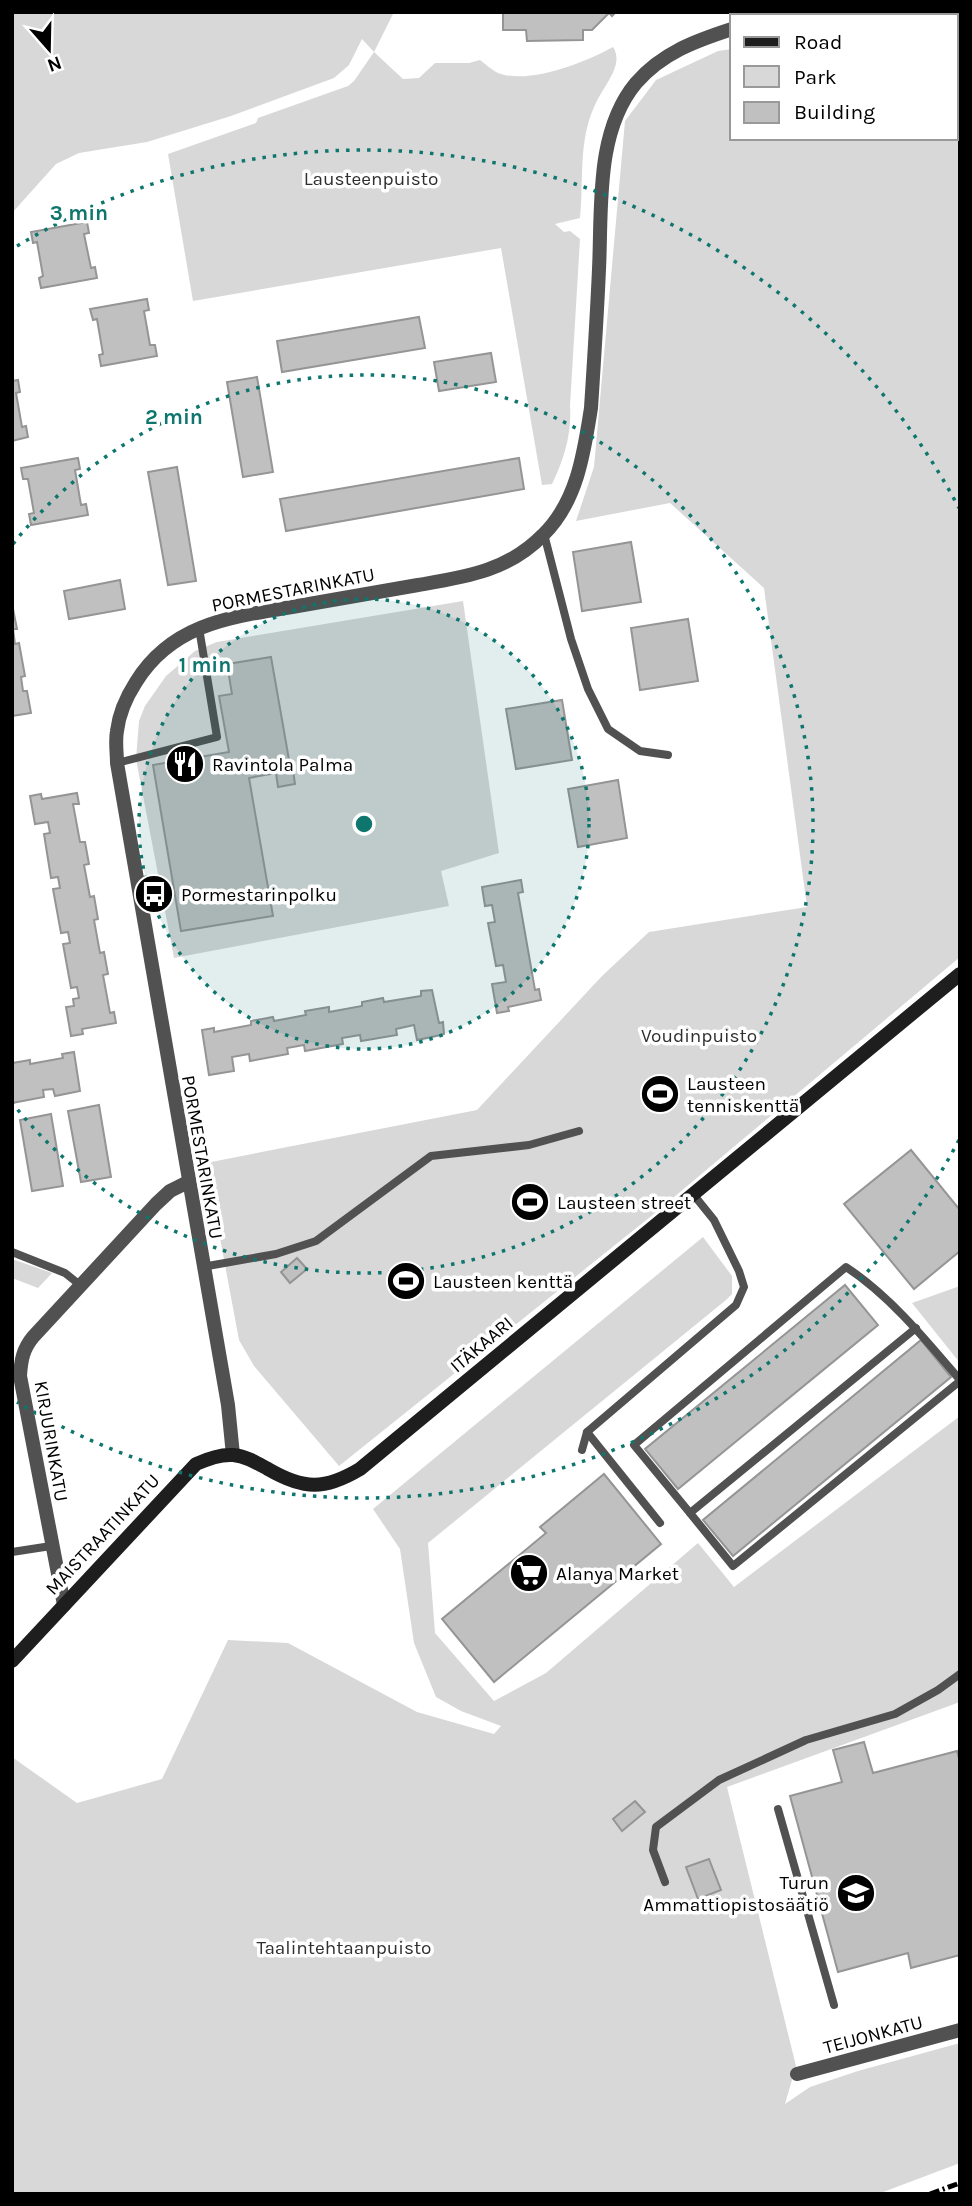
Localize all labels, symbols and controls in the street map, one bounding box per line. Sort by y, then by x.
north arrow [14,14,84,84]
legend [730,14,958,140]
text: Road [794,30,842,54]
text: N [44,51,65,77]
text: Park [794,65,837,89]
text: Building [794,100,875,124]
park label: Lausteenpuisto [304,168,438,190]
text: 3 min [50,201,108,225]
text: 2 min [145,405,203,429]
street label: PORMESTARINKATU [210,563,377,617]
text: 1 min [179,653,231,677]
restaurant icon: Ravintola Palma [164,743,206,785]
place label: Ravintola Palma [212,754,353,776]
centre of rings [352,812,376,836]
bus stop icon: Pormestarinpolku [133,873,175,915]
place label: Pormestarinpolku [181,884,337,906]
park label: Voudinpuisto [641,1025,757,1047]
sports icon: Lausteen tenniskenttä [639,1073,681,1115]
place label: Lausteen tenniskenttä [687,1073,799,1117]
street label: PORMESTARINKATU [177,1074,227,1241]
sports icon: Lausteen street [509,1181,551,1223]
place label: Lausteen street [557,1192,691,1214]
sports icon: Lausteen kenttä [385,1260,427,1302]
place label: Lausteen kenttä [433,1271,573,1293]
street label: ITÄKAARI [446,1312,518,1377]
street label: KIRJURINKATU [30,1379,72,1503]
street label: MAISTRAATINKATU [41,1470,164,1600]
supermarket icon: Alanya Market [508,1552,550,1594]
place label: Alanya Market [556,1563,679,1585]
place label: Turun Ammattiopistosäätiö [643,1872,829,1916]
school or university icon: Turun Ammattiopistosäätiö [835,1872,877,1914]
park label: Taalintehtaanpuisto [257,1937,431,1959]
street label: TEIJONKATU [821,2011,925,2059]

